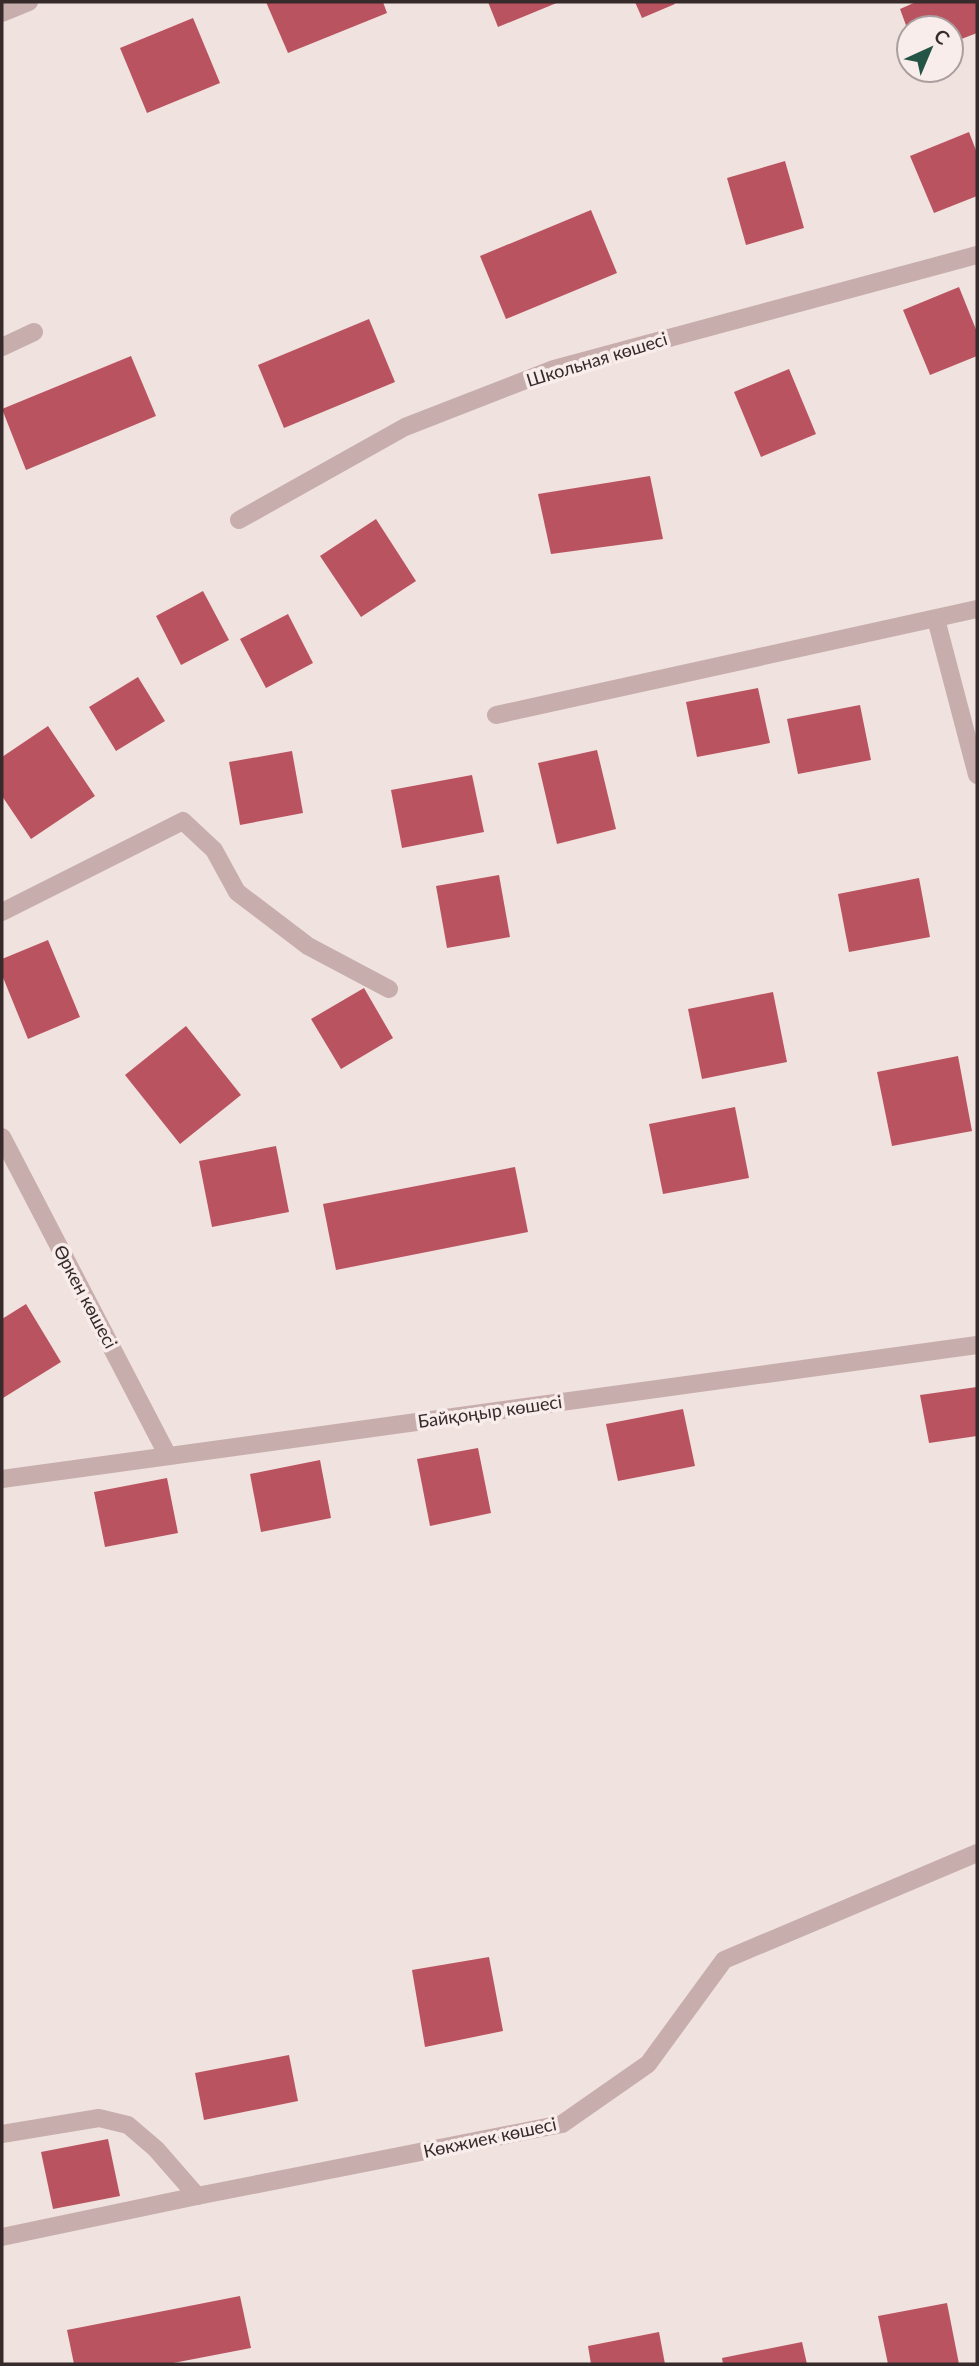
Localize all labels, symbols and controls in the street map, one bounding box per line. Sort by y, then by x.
north arrow [895,14,965,84]
text: С [930,24,955,49]
street label: Школьная көшесі [524,327,670,391]
street label: Өркен көшесі [49,1241,122,1352]
street label: Байқоңыр көшесі [416,1390,563,1432]
street label: Көкжиек көшесі [421,2112,558,2162]

